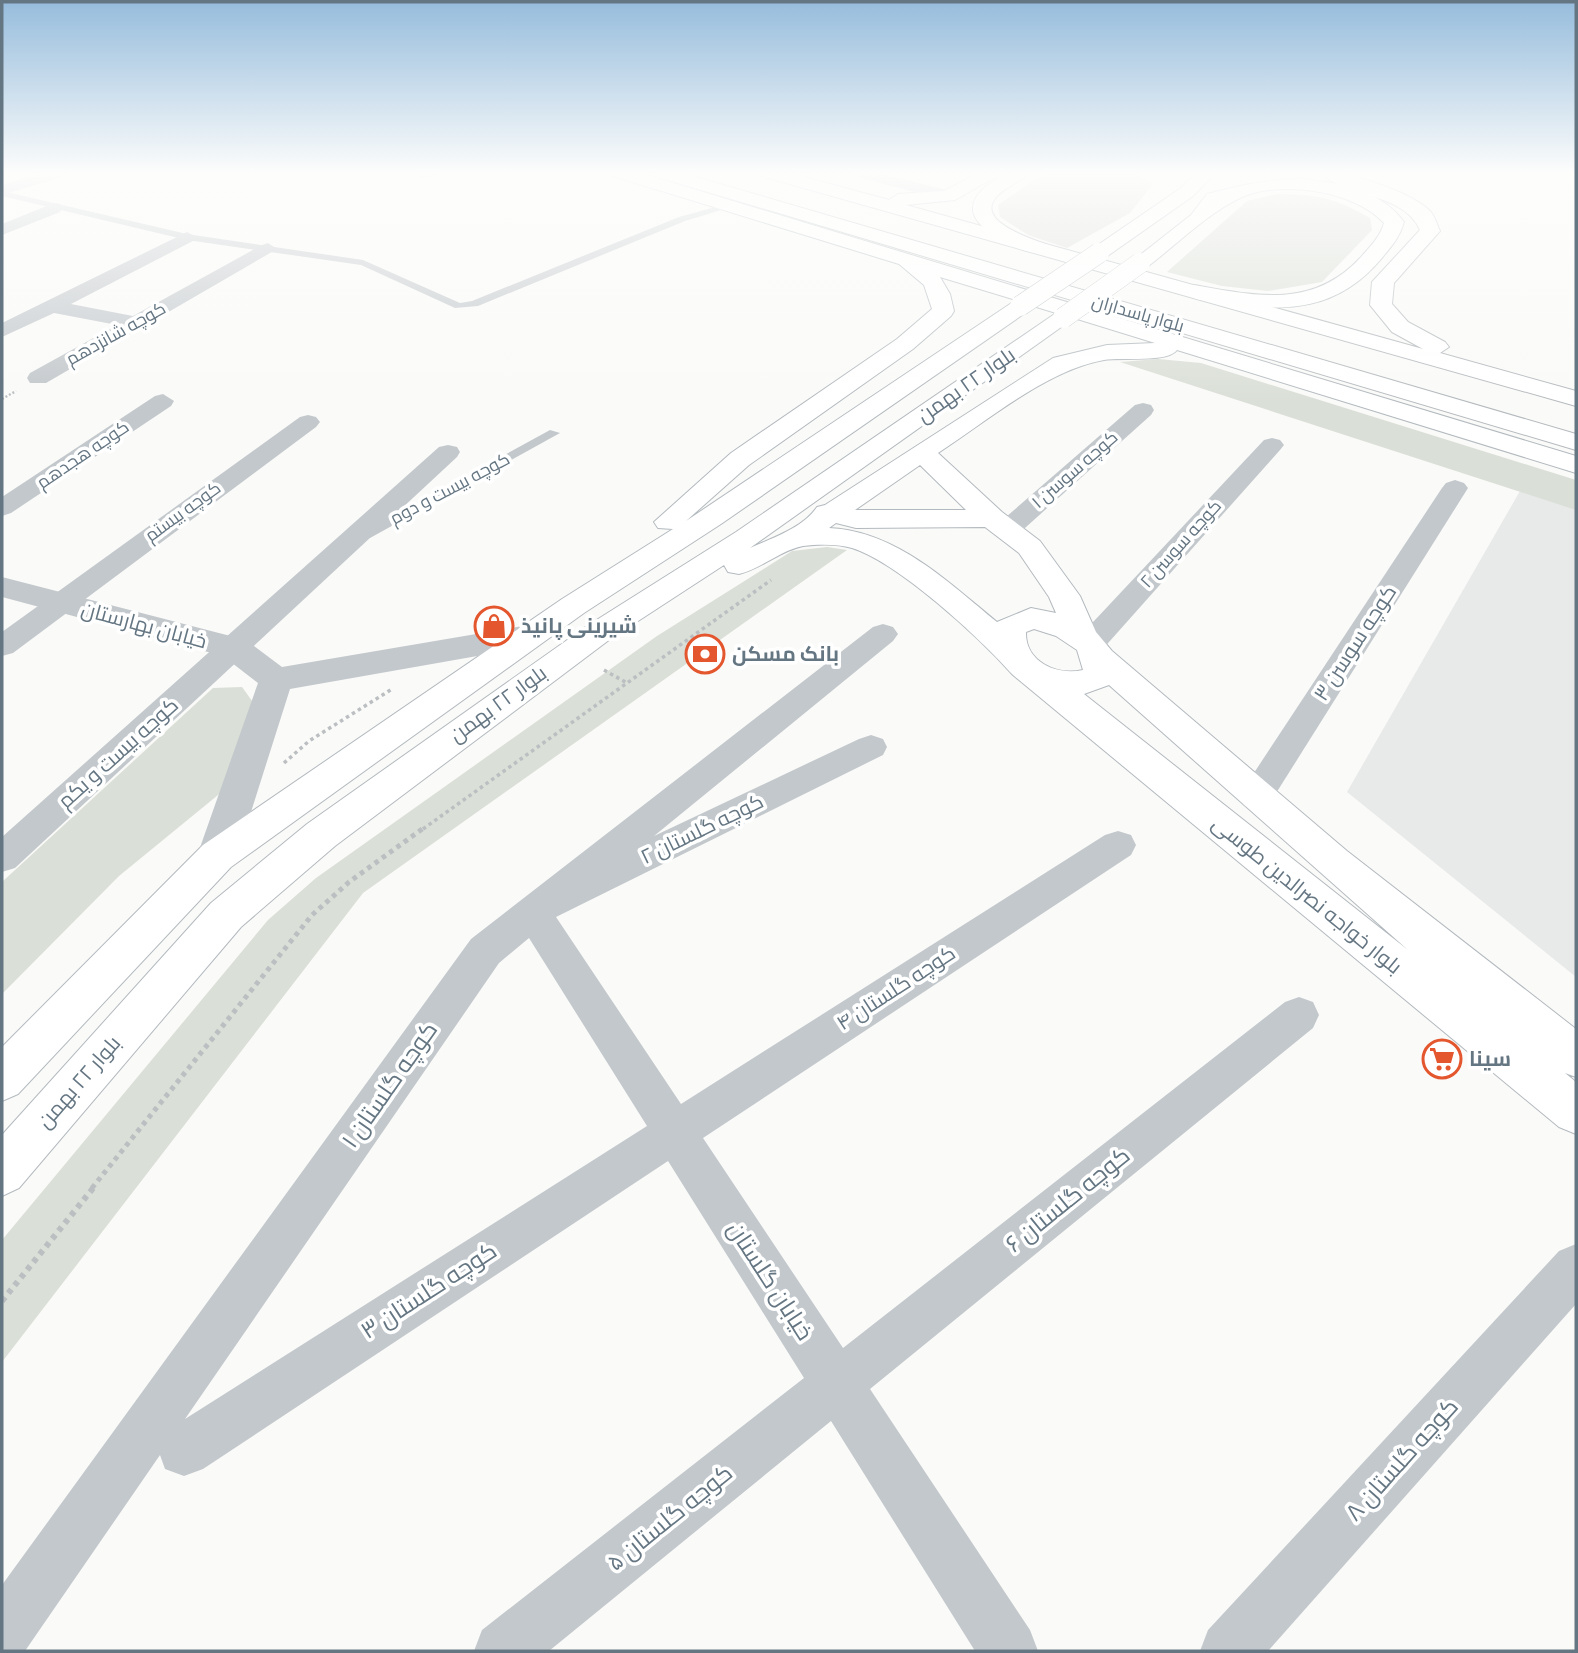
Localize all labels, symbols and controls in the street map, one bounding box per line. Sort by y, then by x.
street label: بلوار پاسداران [1089,289,1187,339]
street label: کوچه شانزدهم [61,296,171,372]
street label: بلوار ۲۲ بهمن [911,340,1021,430]
street label: کوچه هجدهم [32,415,134,495]
street label: کوچه سوسن ۱ [1026,425,1124,515]
street label: کوچه بیست و دوم [386,447,514,531]
street label: کوچه بیستم [140,476,226,548]
street label: کوچه سوسن ۲ [1135,494,1227,594]
street label: کوچه سوسن ۳ [1306,579,1404,707]
street label: خیابان بهارستان [78,594,210,656]
shop icon: شیرینی پانیذ [473,605,515,647]
place label: شیرینی پانیذ [521,611,637,641]
bank icon: بانک مسکن [684,633,726,675]
place label: بانک مسکن [732,639,839,669]
street label: بلوار ۲۲ بهمن [443,658,553,750]
street label: کوچه بیست و یکم [51,691,185,815]
street label: کوچه گلستان ۲ [635,786,769,872]
street label: بلوار خواجه نصرالدین طوسی [1205,809,1409,981]
street label: کوچه گلستان ۴ [831,938,961,1038]
street label: کوچه گلستان ۱ [333,1015,447,1155]
street label: بلوار ۲۲ بهمن [30,1029,128,1135]
supermarket icon: سینا [1421,1038,1463,1080]
place label: سینا [1469,1044,1511,1074]
street label: کوچه گلستان ۶ [998,1139,1138,1261]
street label: خیابان گلستان [718,1214,822,1348]
street label: کوچه گلستان ۳ [354,1234,504,1348]
street label: کوچه گلستان ۸ [1337,1391,1467,1529]
street label: کوچه گلستان ۵ [599,1456,741,1580]

